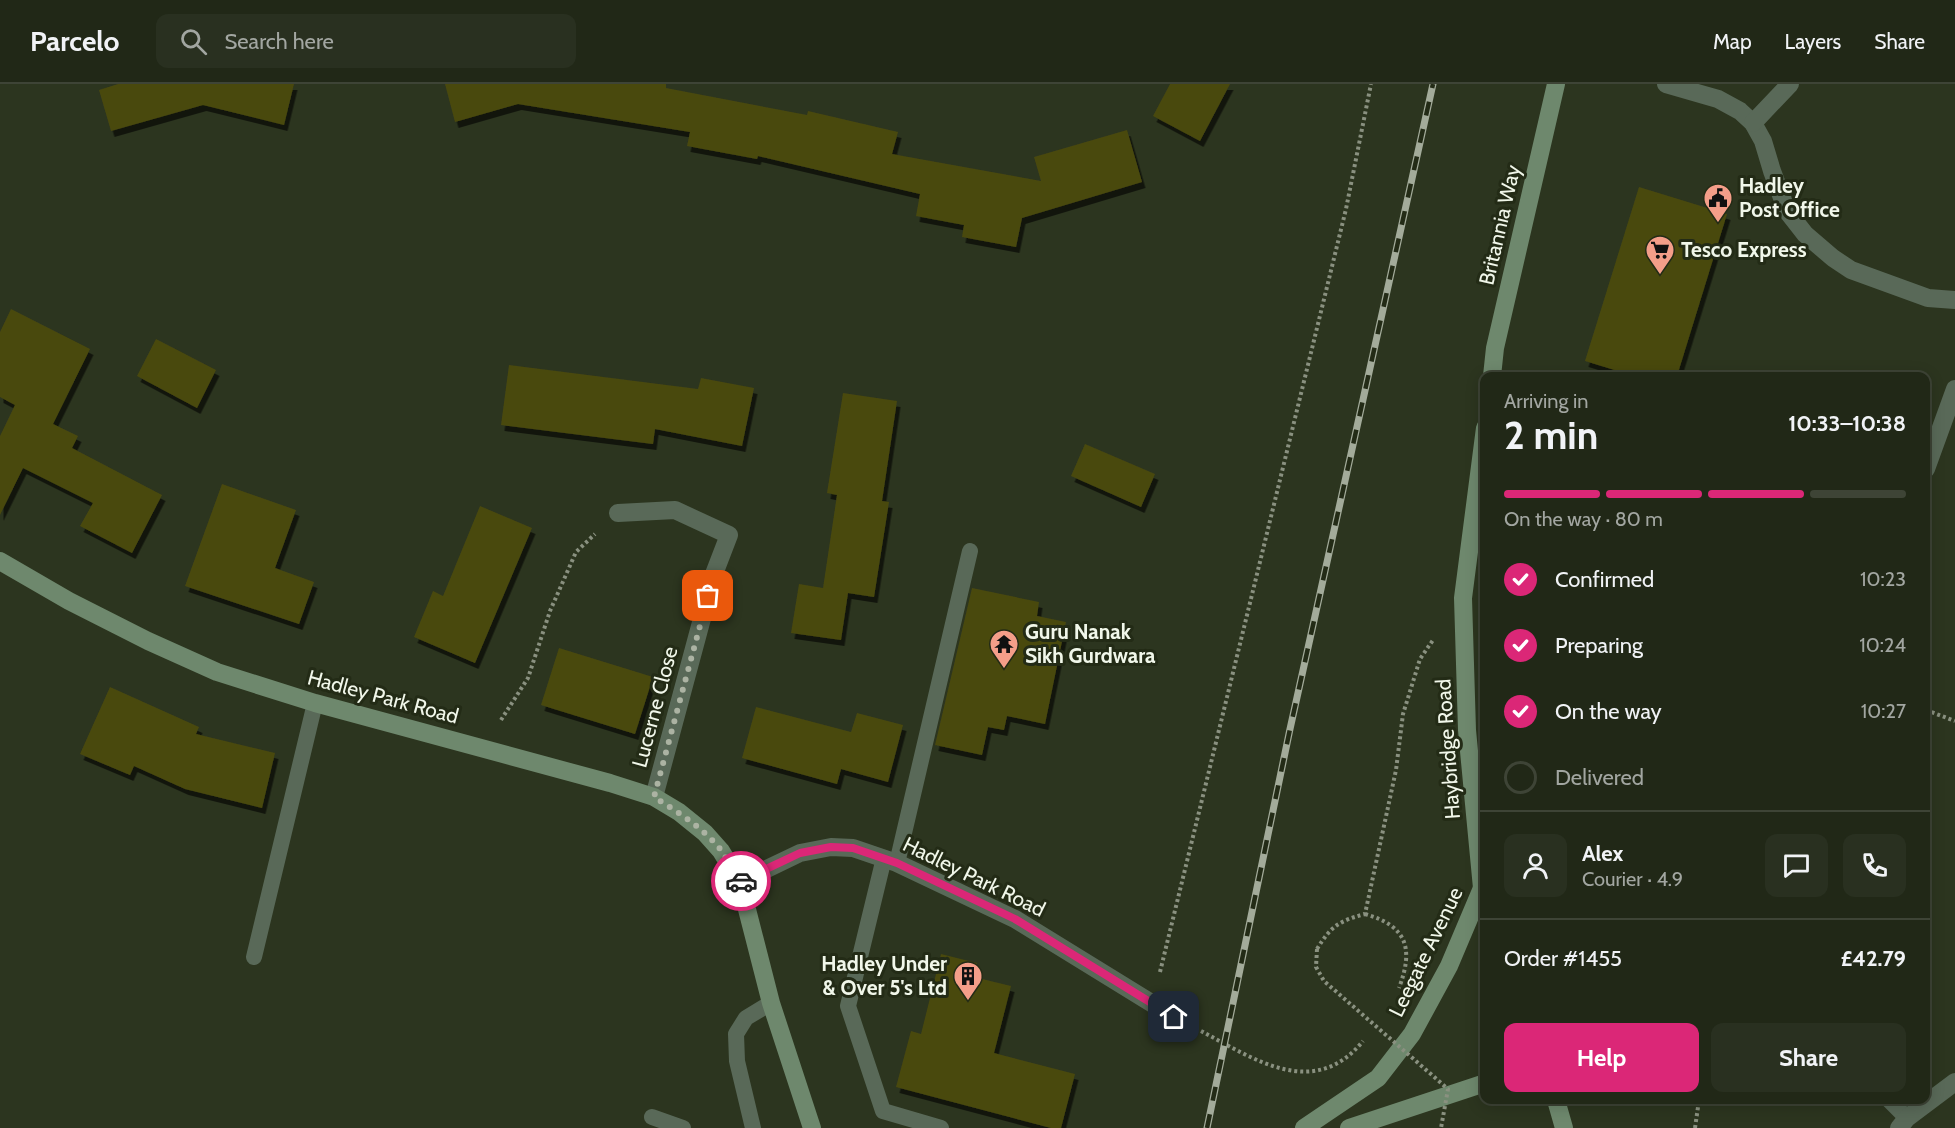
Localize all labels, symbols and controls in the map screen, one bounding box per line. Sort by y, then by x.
search box [156,14,576,68]
text: Parcelo [30,24,120,58]
icon: search [177,25,210,58]
text: Search here [225,28,334,55]
text: Map [1713,29,1752,54]
text: Layers [1785,29,1841,54]
text: Share [1874,29,1925,54]
street label: Britannia Way [1474,162,1526,287]
place label: Hadley Post Office [1739,173,1840,222]
public building icon: Hadley Post Office [1702,182,1734,224]
supermarket icon: Tesco Express [1644,234,1676,276]
place label: Tesco Express [1681,237,1807,262]
text: Arriving in [1504,389,1588,413]
text: 10:33–10:38 [1788,410,1906,437]
text: 2 min [1504,411,1598,459]
text: On the way · 80 m [1504,507,1663,531]
icon: check [1504,563,1537,596]
text: Confirmed [1555,566,1654,593]
text: 10:23 [1860,567,1906,591]
pin [682,570,733,621]
icon: bag [691,579,724,612]
place label: Guru Nanak Sikh Gurdwara [1025,619,1156,668]
temple icon: Guru Nanak Sikh Gurdwara [988,628,1020,670]
icon: check [1504,629,1537,662]
text: Preparing [1555,632,1643,659]
text: 10:24 [1859,633,1906,657]
street label: Lucerne Close [626,643,683,770]
street label: Hadley Park Road [305,664,461,729]
street label: Haybridge Road [1430,678,1465,820]
icon: check [1504,695,1537,728]
text: On the way [1555,698,1662,725]
text: 10:27 [1861,699,1906,723]
text: Delivered [1555,764,1644,791]
street label: Hadley Park Road [899,831,1049,922]
button: person [1504,834,1567,897]
button: chat [1765,834,1828,897]
button: phone [1843,834,1906,897]
text: Alex [1582,840,1623,867]
courier [711,851,771,911]
icon: car [725,865,758,898]
text: Courier · 4.9 [1582,867,1683,891]
street label: Leegate Avenue [1383,883,1468,1021]
text: Order #1455 [1504,945,1622,972]
text: £42.79 [1841,945,1906,972]
place label: Hadley Under & Over 5's Ltd [821,951,947,1000]
building icon: Hadley Under & Over 5's Ltd [952,960,984,1002]
pin [1148,991,1199,1042]
icon: home [1157,1000,1190,1033]
button: Help [1504,1023,1699,1092]
button: Share [1711,1023,1906,1092]

